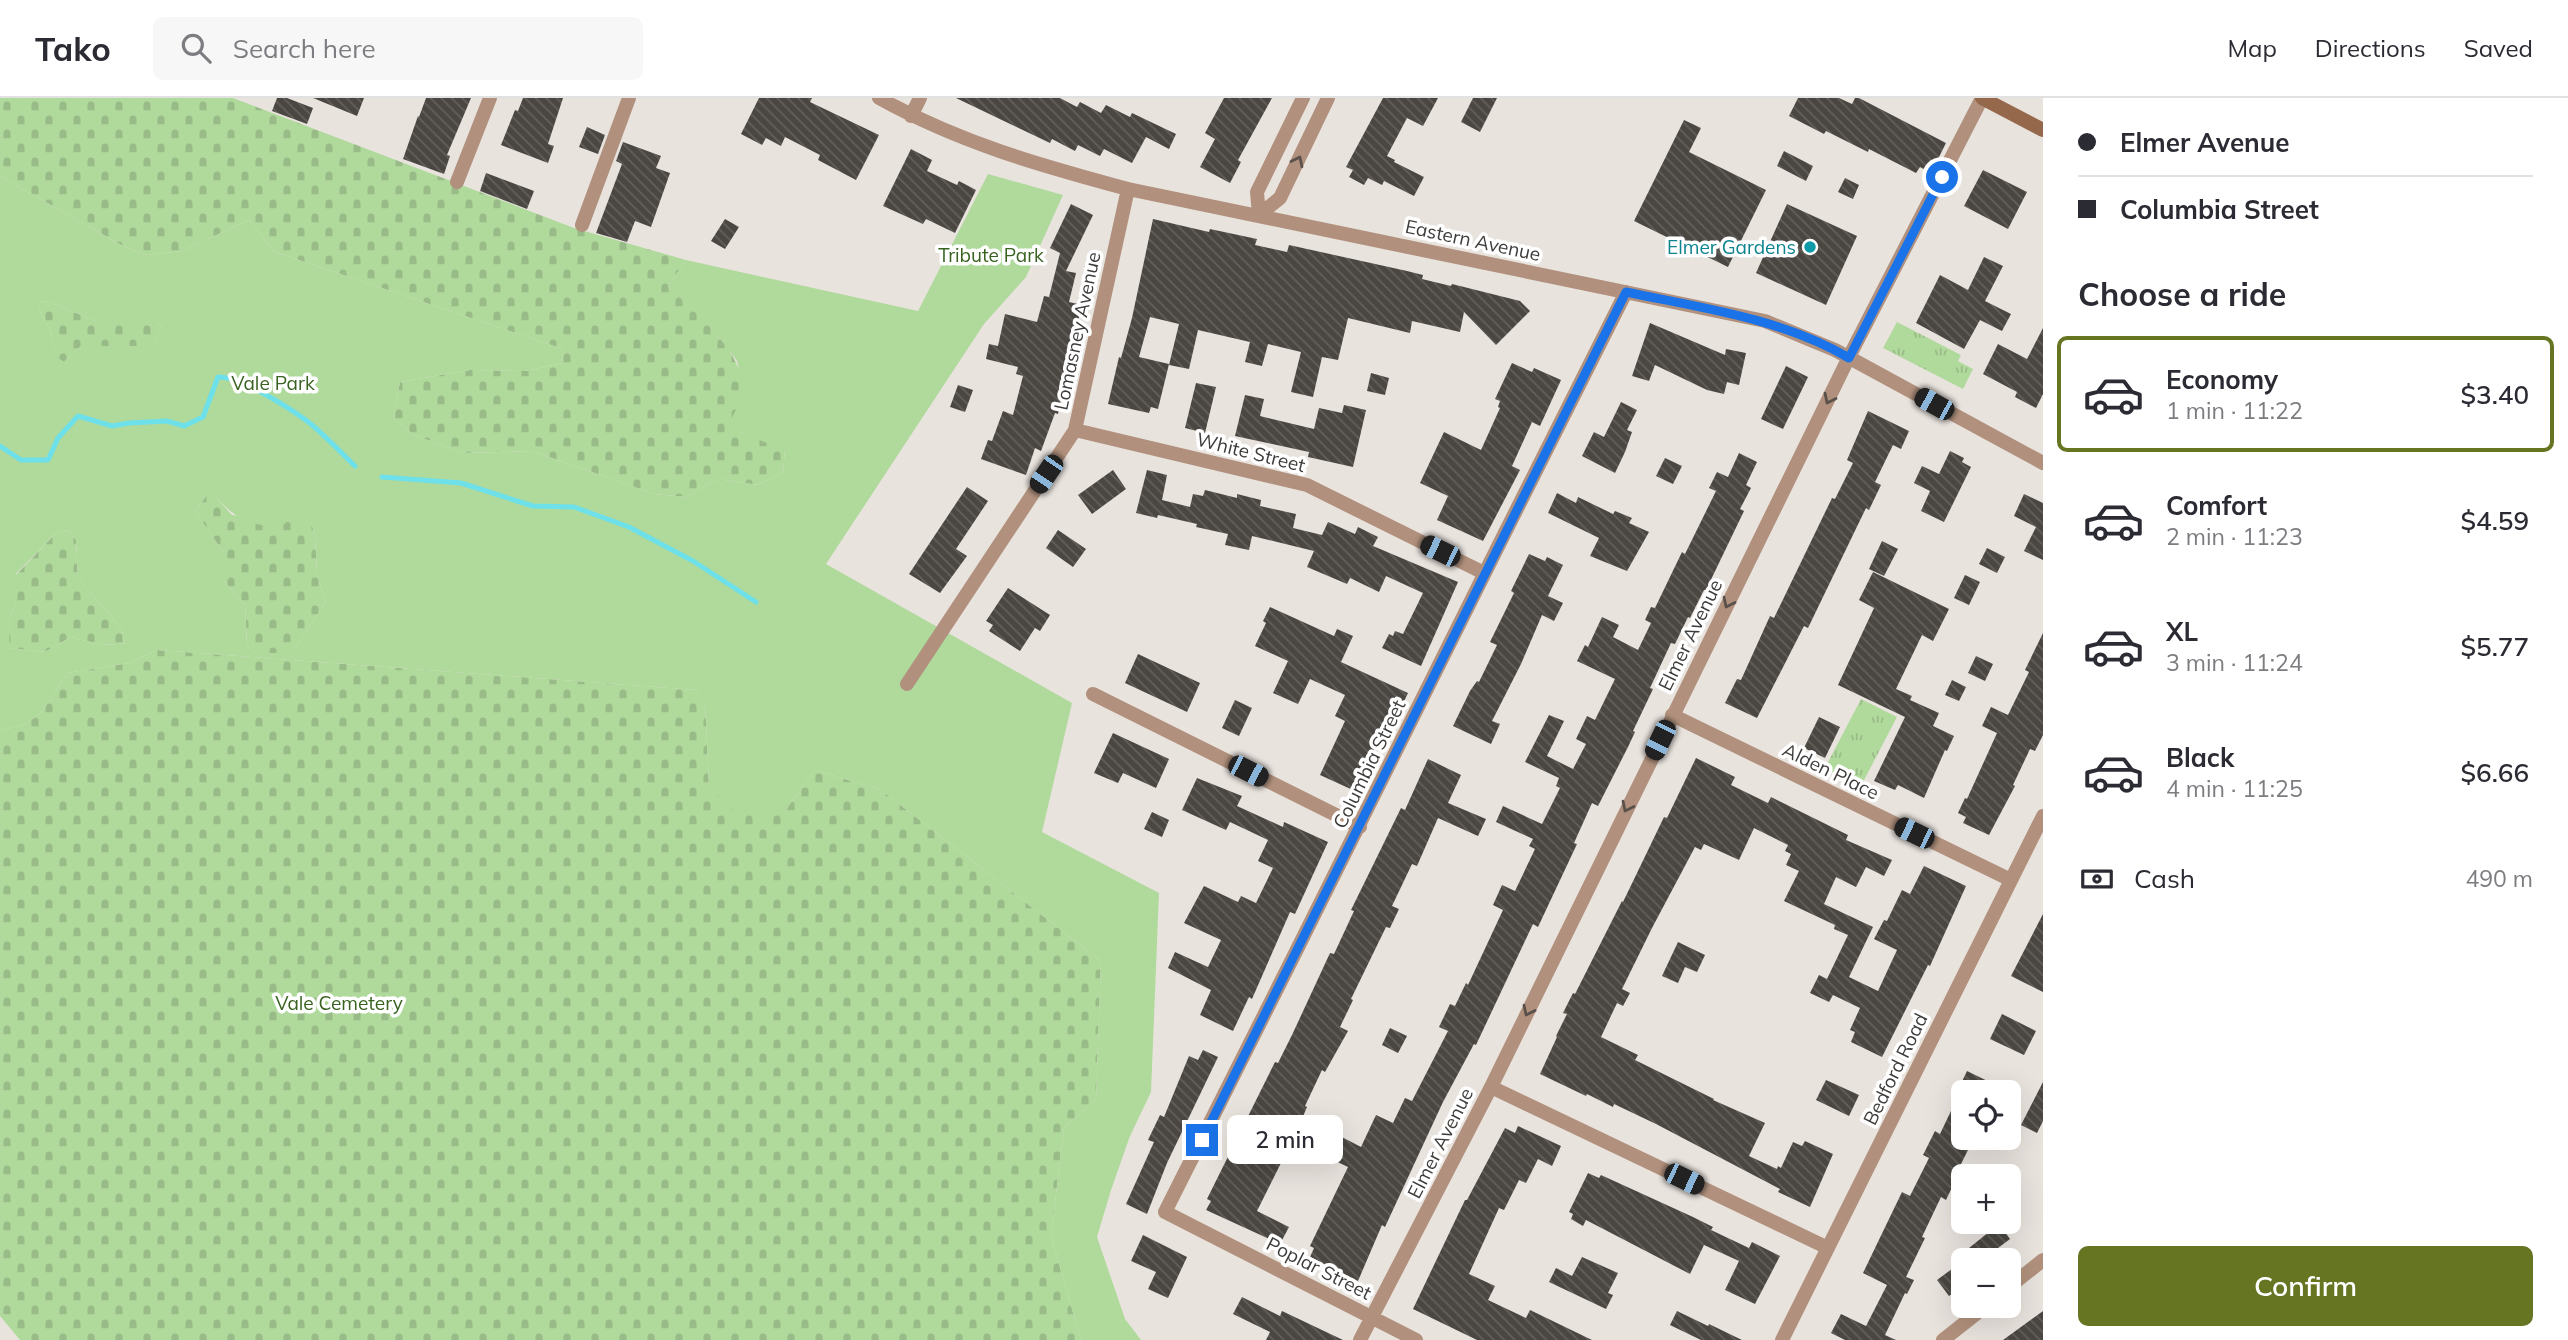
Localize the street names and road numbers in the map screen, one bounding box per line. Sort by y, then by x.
street label: Eastern Avenue [1403,214,1543,266]
street label: Lomasney Avenue [1049,250,1105,412]
street label: White Street [1194,427,1308,477]
street label: Elmer Avenue [1653,575,1727,695]
street label: Columbia Street [1327,695,1411,832]
street label: Alden Place [1779,737,1883,805]
street label: Bedford Road [1858,1009,1932,1129]
street label: Elmer Avenue [1402,1084,1478,1202]
street label: Poplar Street [1263,1231,1376,1305]

